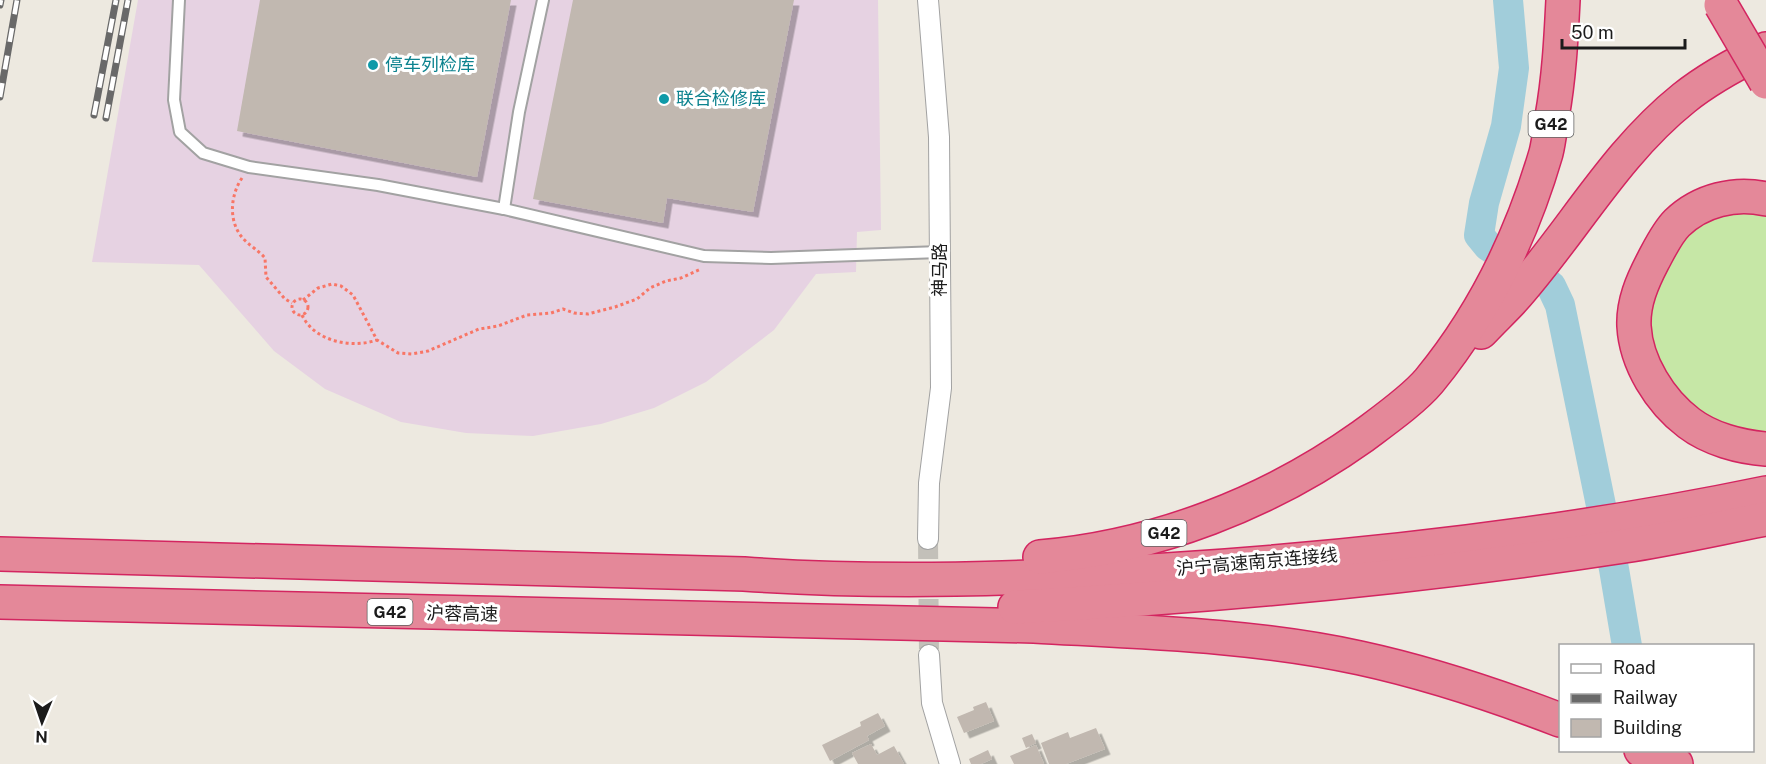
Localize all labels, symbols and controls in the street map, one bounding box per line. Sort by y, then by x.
scale bar [1562,12,1685,50]
text: 50 m [1571,22,1614,43]
place label: 停车列检库 [385,54,475,75]
marker: 停车列检库 [366,58,380,72]
place label: 联合检修库 [676,88,766,109]
marker: 联合检修库 [657,92,671,106]
road number: G42 [1528,111,1574,137]
street label: 神马路 [929,243,950,297]
road number: G42 [1142,520,1186,546]
street label: 沪宁高速南京连接线 [1175,544,1339,579]
road number: G42 [368,599,412,625]
street label: 沪蓉高速 [426,602,498,625]
legend [1559,644,1754,752]
text: Road [1613,657,1656,678]
text: Railway [1613,687,1678,708]
north arrow [12,692,72,752]
text: Building [1613,717,1682,738]
text: N [35,727,48,746]

